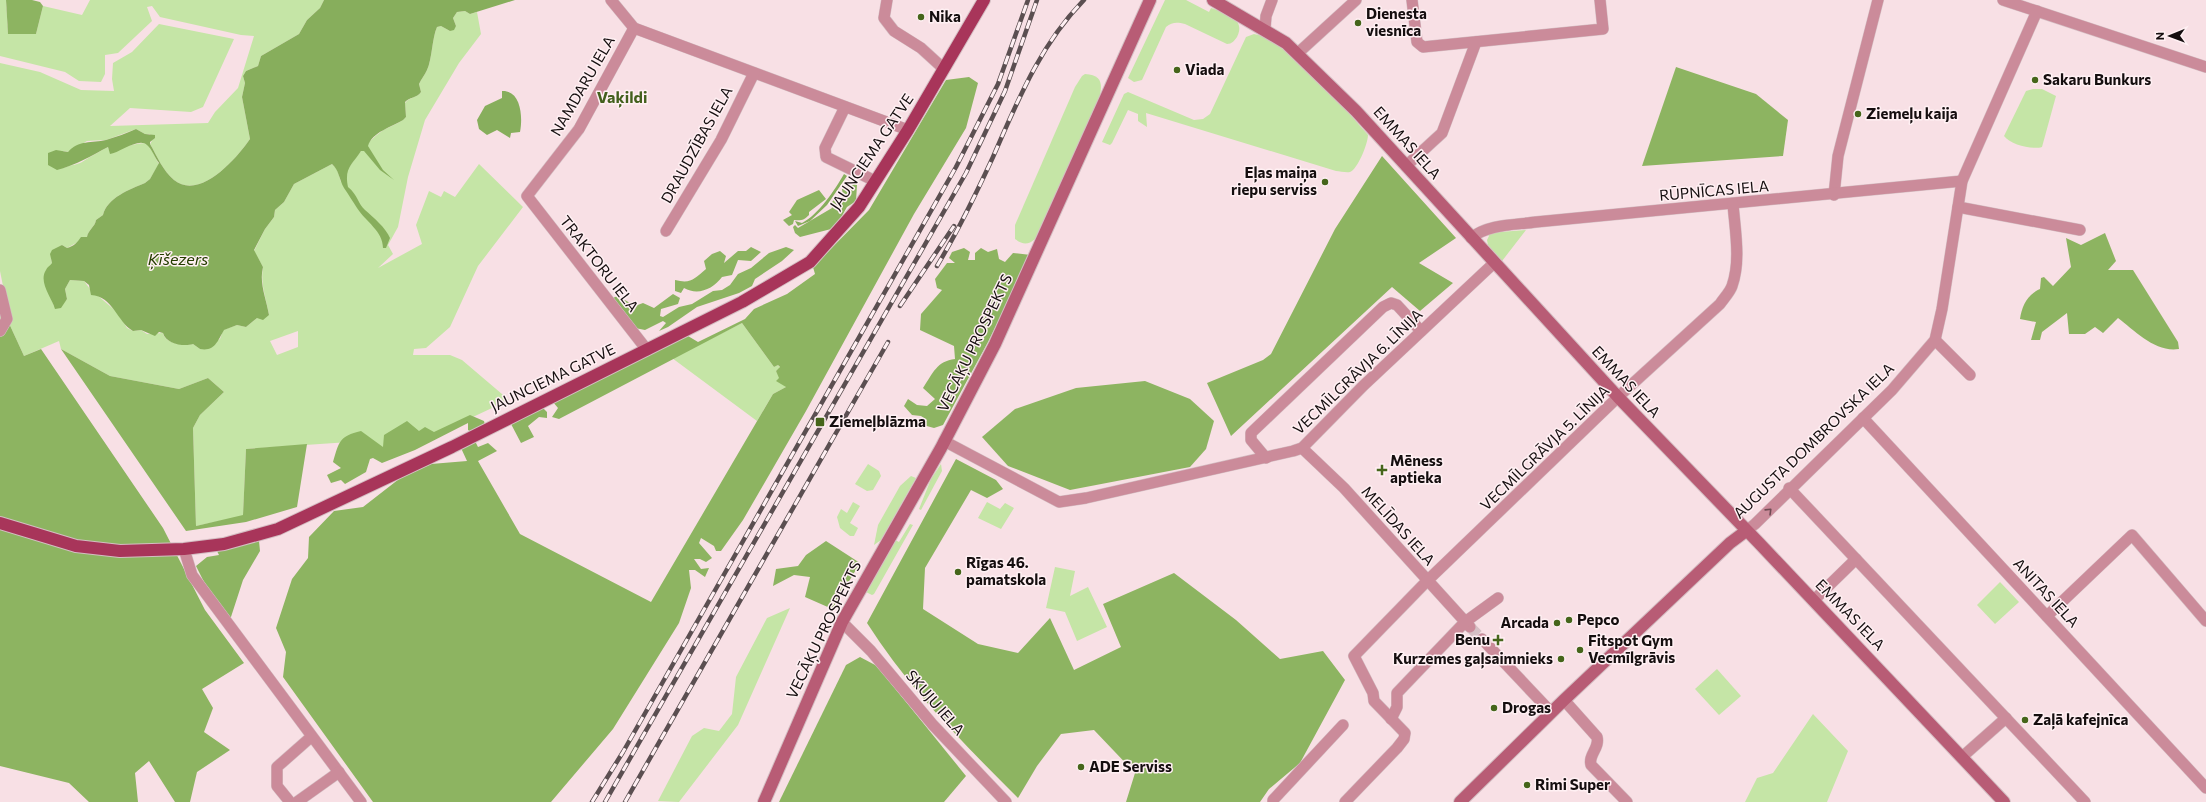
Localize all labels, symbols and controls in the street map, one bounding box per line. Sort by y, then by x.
place label: Dienesta viesnīca [1366,4,1427,39]
place label: Nika [929,7,961,25]
marker: Nika [916,12,926,22]
north arrow [2150,16,2190,56]
marker: Dienesta viesnīca [1353,18,1363,28]
street label: NAMDARU IELA [546,32,618,139]
text: N [2153,32,2166,40]
place label: Viada [1185,60,1225,78]
marker: Viada [1172,65,1182,75]
place label: Sakaru Bunkurs [2043,70,2151,88]
marker: Sakaru Bunkurs [2030,75,2040,85]
street label: DRAUDZĪBAS IELA [657,83,736,206]
district label: Vaķildi [597,87,647,108]
street label: JAUNCIEMA GATVE [826,90,917,213]
street label: EMMAS IELA [1370,102,1445,182]
place label: Ziemeļu kaija [1866,104,1958,124]
marker: Ziemeļu kaija [1853,109,1863,119]
place label: Eļas maiņa riepu serviss [1231,163,1317,198]
street label: RŪPNĪCAS IELA [1658,176,1769,204]
marker: Eļas maiņa riepu serviss [1320,177,1330,187]
street label: TRAKTORU IELA [557,212,643,315]
water label: Ķīšezers [148,249,208,270]
street label: VECĀĶU PROSPEKTS [933,271,1017,415]
street label: VECMĪLGRĀVJA 6. LĪNIJA [1289,305,1426,438]
street label: JAUNCIEMA GATVE [487,339,618,415]
street label: EMMAS IELA [1589,342,1665,421]
street label: AUGUSTA DOMBROVSKA IELA [1729,359,1897,522]
street label: VECMĪLGRĀVJA 5. LĪNIJA [1476,381,1613,514]
place label: Ziemeļblāzma [829,412,926,432]
marker: Ziemeļblāzma [814,416,826,428]
place label: Mēness aptieka [1390,451,1443,486]
marker: Mēness aptieka [1377,465,1387,475]
street label: MELĪDAS IELA [1358,482,1439,569]
one-way arrow [1764,508,1771,515]
place label: Rīgas 46. pamatskola [966,553,1046,588]
street label: ANITAS IELA [2010,554,2083,631]
street label: VECĀĶU PROSPEKTS [782,558,866,702]
marker: Rīgas 46. pamatskola [953,567,963,577]
street label: EMMAS IELA [1812,575,1889,654]
place label: Pepco [1577,610,1620,628]
place label: Arcada [1500,613,1549,631]
marker: Pepco [1564,615,1574,625]
marker: Arcada [1552,618,1562,628]
place label: Benu [1455,630,1490,648]
place label: Fitspot Gym Vecmīlgrāvis [1588,631,1675,666]
marker: Benu [1493,635,1503,645]
marker: Fitspot Gym Vecmīlgrāvis [1575,645,1585,655]
place label: Kurzemes gaļsaimnieks [1393,649,1553,669]
marker: Kurzemes gaļsaimnieks [1556,654,1566,664]
street label: SKUJU IELA [903,666,969,738]
place label: Drogas [1502,698,1551,716]
marker: Drogas [1489,703,1499,713]
place label: Zaļā kafejnīca [2033,710,2129,730]
marker: Zaļā kafejnīca [2020,715,2030,725]
place label: ADE Serviss [1089,757,1172,775]
marker: ADE Serviss [1076,762,1086,772]
place label: Rimi Super [1535,775,1610,793]
marker: Rimi Super [1522,780,1532,790]

